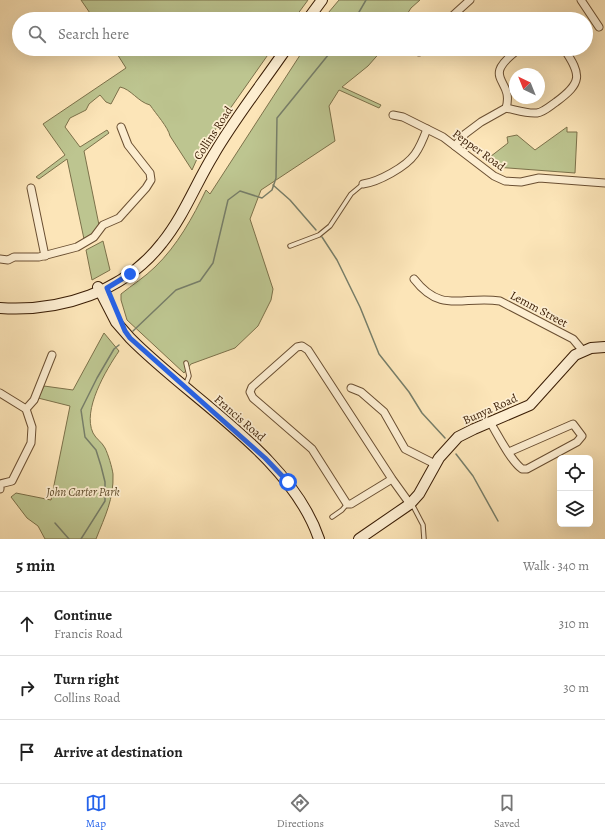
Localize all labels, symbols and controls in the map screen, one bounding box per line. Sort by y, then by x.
search box [12,12,593,56]
icon: search [26,23,48,45]
text: Search here [58,24,129,44]
north arrow [509,68,545,104]
street label: Collins Road [190,102,237,163]
street label: Pepper Road [449,125,509,175]
route end [121,265,139,283]
street label: Lemm Street [507,287,571,331]
street label: Bunya Road [460,390,520,428]
street label: Francis Road [211,391,270,445]
map controls [557,455,593,527]
button: locate [557,455,593,491]
route start [279,473,297,491]
park label: John Carter Park [45,484,120,500]
button: layers [557,491,593,527]
text: 5 min [16,554,55,577]
text: Walk · 340 m [523,557,589,574]
text: Continue [54,605,112,625]
icon: ahead [16,613,38,635]
text: 310 m [559,615,589,632]
text: Francis Road [54,625,122,642]
text: Turn right [54,669,119,689]
icon: right [16,677,38,699]
text: 30 m [563,679,589,696]
text: Collins Road [54,689,120,706]
icon: arrive [16,741,38,763]
text: Arrive at destination [54,742,183,762]
tab: Map [85,792,107,831]
tab: Directions [277,792,324,831]
tab: Saved [494,792,520,831]

